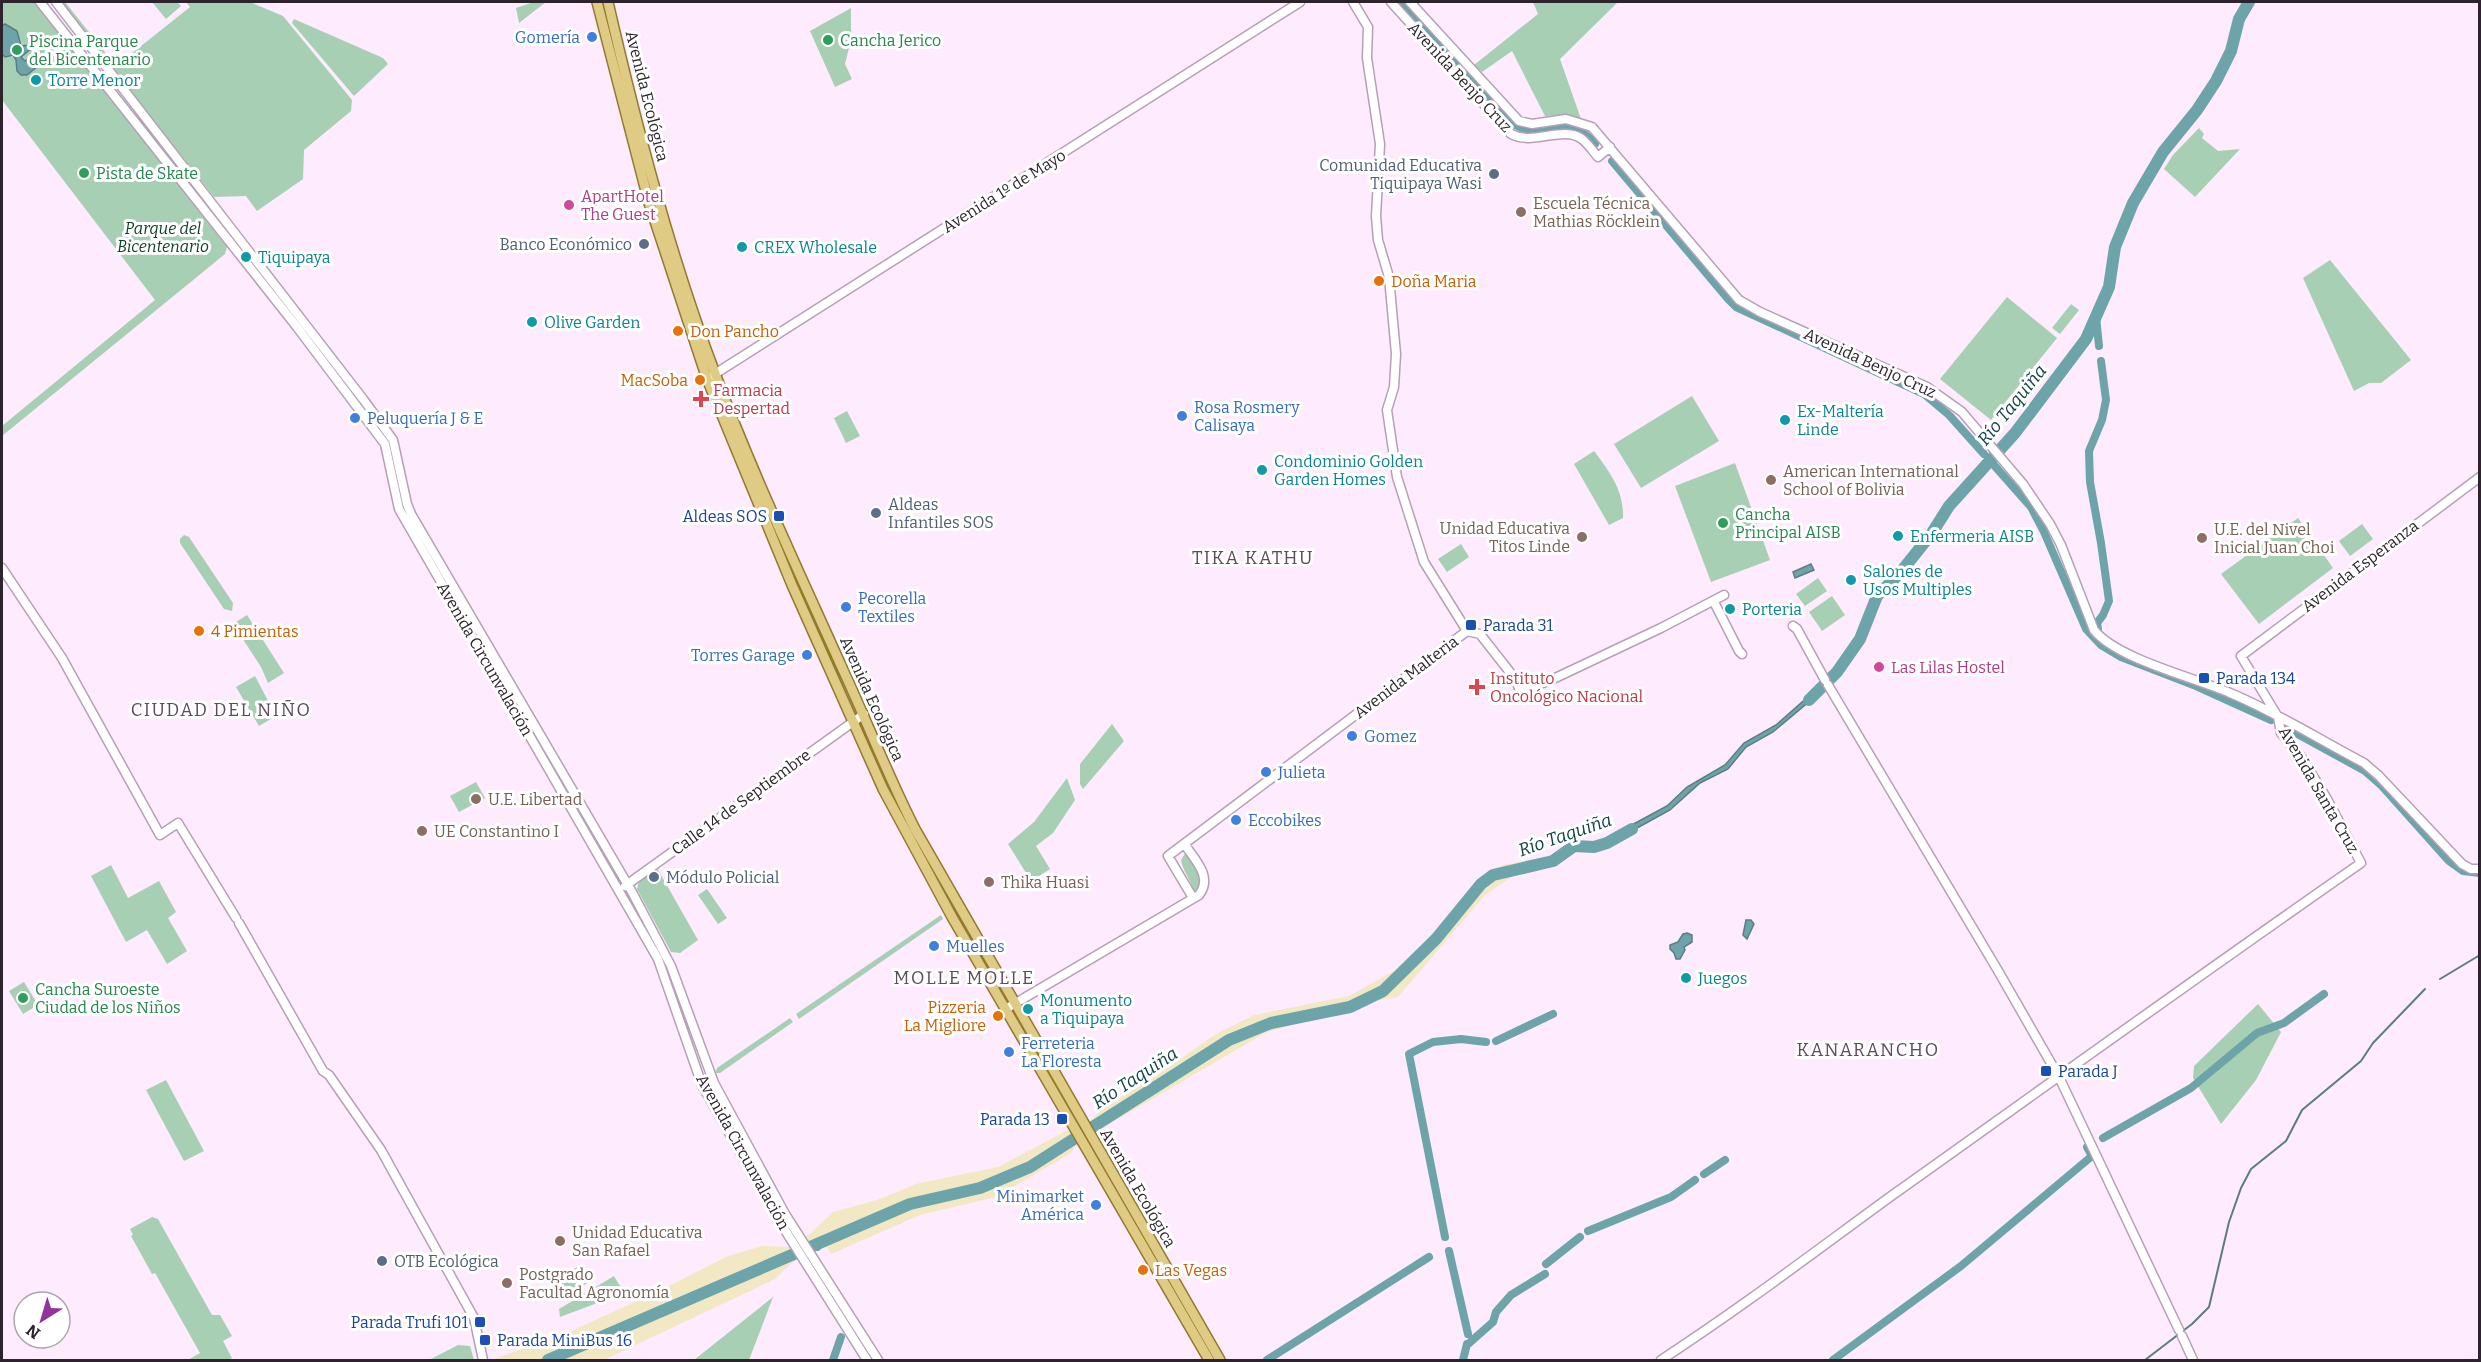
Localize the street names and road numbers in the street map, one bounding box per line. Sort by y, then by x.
street label: Avenida Benjo Cruz [1404,18,1516,136]
street label: Avenida Ecológica [622,29,673,164]
street label: Avenida 1º de Mayo [939,145,1069,237]
street label: Avenida Benjo Cruz [1801,324,1939,402]
street label: Avenida Esperanza [2298,516,2422,616]
street label: Avenida Circunvalación [433,579,537,739]
street label: Avenida Malteria [1350,632,1462,722]
street label: Avenida Ecológica [836,634,908,764]
street label: Avenida Santa Cruz [2275,723,2363,857]
street label: Calle 14 de Septiembre [668,745,814,859]
street label: Avenida Circunvalación [692,1071,794,1233]
street label: Avenida Ecológica [1096,1125,1180,1251]

